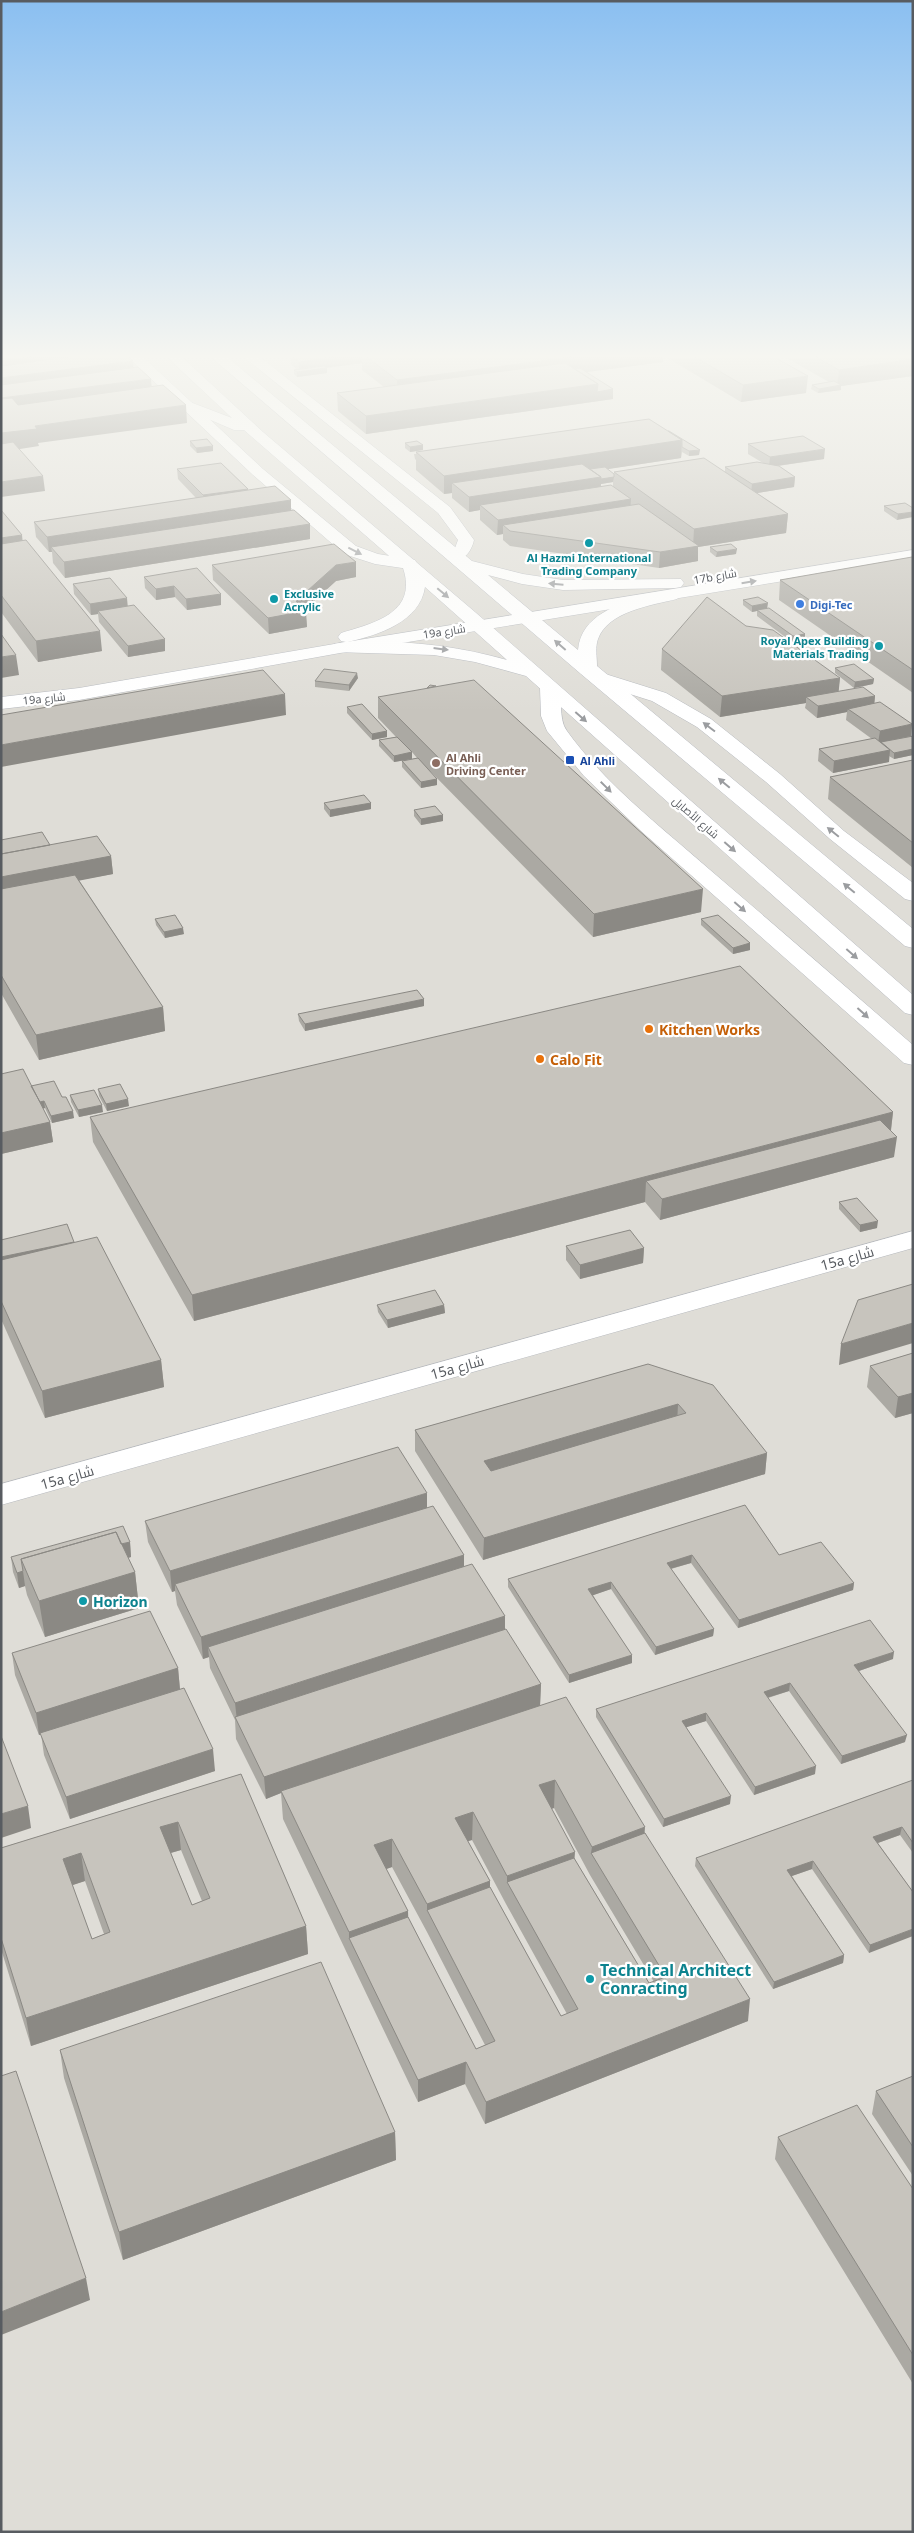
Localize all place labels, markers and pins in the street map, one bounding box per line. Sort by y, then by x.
marker: Al Hazmi International Trading Company [583,537,595,549]
place label: Al Hazmi International Trading Company [527,550,651,578]
place label: Exclusive Acrylic [284,586,334,614]
marker: Exclusive Acrylic [268,593,280,605]
place label: Digi-Tec [810,597,853,612]
marker: Digi-Tec [794,598,806,610]
place label: Royal Apex Building Materials Trading [761,633,869,661]
marker: Royal Apex Building Materials Trading [873,640,885,652]
place label: Al Ahli Driving Center [446,750,526,778]
place label: Al Ahli [580,753,615,768]
marker: Al Ahli [564,754,576,766]
marker: Al Ahli Driving Center [430,757,442,769]
place label: Kitchen Works [659,1020,760,1039]
marker: Kitchen Works [643,1023,655,1035]
place label: Calo Fit [550,1050,602,1069]
marker: Calo Fit [534,1053,546,1065]
place label: Horizon [93,1592,148,1611]
marker: Horizon [77,1595,89,1607]
place label: Technical Architect Conracting [600,1959,751,1999]
marker: Technical Architect Conracting [584,1973,596,1985]

